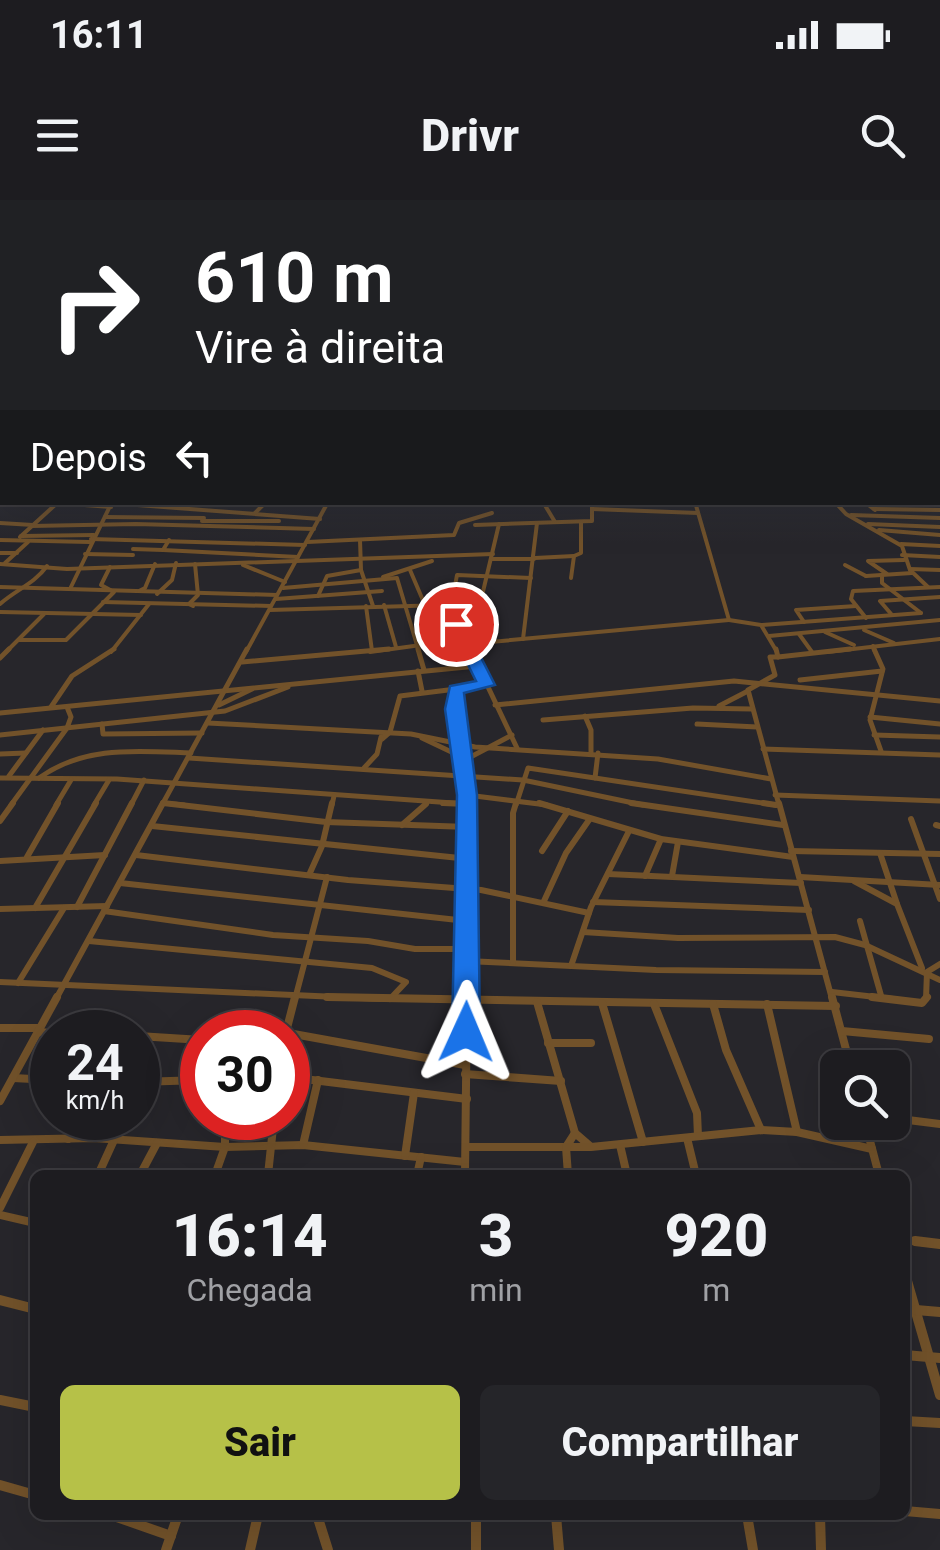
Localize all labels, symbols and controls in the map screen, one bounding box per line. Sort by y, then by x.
text: 16:11 [50,13,148,57]
icon: menu [30,108,85,163]
icon: search [855,108,910,163]
text: Drivr [421,109,519,162]
text: 610 m [195,237,394,319]
icon: right [30,240,160,370]
text: Vire à direita [195,321,445,374]
icon: left [167,430,222,485]
text: Depois [30,436,147,480]
pin [414,582,499,667]
icon: arrive [429,597,484,652]
position arrow [414,980,518,1084]
speed limit sign: 30 [180,1010,310,1140]
text: 24 [66,1034,124,1092]
map controls [820,1050,910,1140]
button: search [820,1050,910,1140]
text: km/h [66,1086,124,1115]
text: 16:14 [172,1200,328,1271]
text: 3 [479,1200,513,1271]
text: 920 [664,1200,768,1271]
text: Chegada [187,1271,313,1309]
text: min [469,1271,523,1309]
text: m [702,1271,730,1309]
button: Sair [60,1385,460,1500]
button: Compartilhar [480,1385,880,1500]

